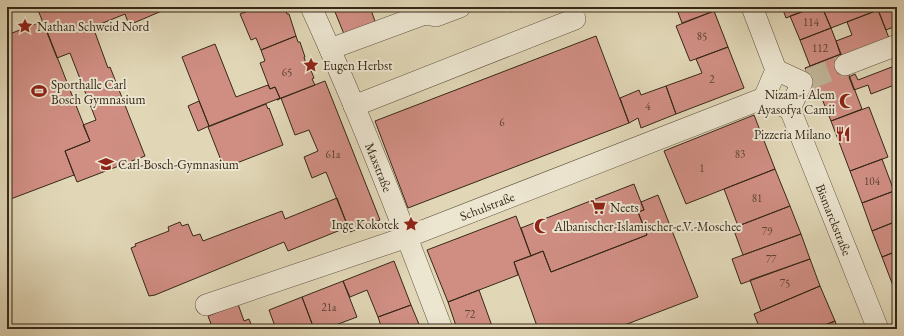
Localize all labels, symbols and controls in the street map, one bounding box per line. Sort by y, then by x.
house number: 114 [803,15,820,29]
place icon: Nathan Schweid Nord [16,17,34,35]
place label: Nathan Schweid Nord [37,18,150,35]
house number: 85 [697,29,707,43]
house number: 112 [812,41,829,55]
place icon: Eugen Herbst [302,56,320,74]
place label: Eugen Herbst [323,57,392,74]
house number: 65 [282,65,292,79]
house number: 2 [709,72,715,86]
place label: Sporthalle Carl Bosch Gymnasium [51,76,146,108]
sports icon: Sporthalle Carl Bosch Gymnasium [30,82,48,100]
place label: Nizam-i Alem Ayasofya Camii [756,86,835,118]
mosque icon: Nizam-i Alem Ayasofya Camii [838,92,856,110]
house number: 4 [645,99,651,113]
house number: 6 [499,115,505,129]
restaurant icon: Pizzeria Milano [834,125,852,143]
place label: Pizzeria Milano [754,126,831,143]
street label: Maxstraße [362,140,397,194]
house number: 61a [326,147,341,161]
house number: 83 [735,147,745,161]
school or university icon: Carl-Bosch-Gymnasium [97,155,115,173]
place label: Carl-Bosch-Gymnasium [118,156,239,173]
house number: 1 [699,161,705,175]
house number: 104 [864,174,881,188]
street label: Bismarckstraße [812,181,856,258]
street label: Schulstraße [457,188,517,224]
house number: 81 [752,191,762,205]
supermarket icon: Neets [589,198,607,216]
place label: Neets [610,199,639,216]
place icon: Inge Kokotek [402,215,420,233]
place label: Inge Kokotek [332,216,400,233]
mosque icon: Albanischer-Islamischer-e.V.-Moschee [533,217,551,235]
place label: Albanischer-Islamischer-e.V.-Moschee [553,218,741,235]
house number: 79 [762,224,773,238]
house number: 77 [766,252,777,266]
house number: 75 [780,276,790,290]
house number: 21a [322,300,337,314]
house number: 72 [465,307,476,321]

